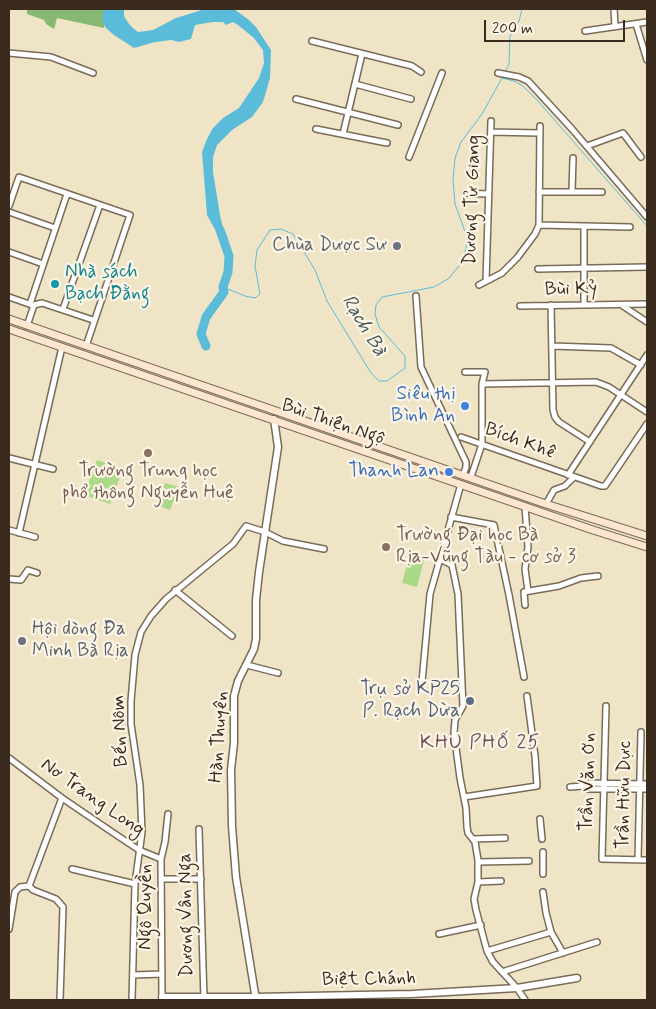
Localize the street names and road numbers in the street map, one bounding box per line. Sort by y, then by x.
street label: Dương Tử Giang [459,134,487,266]
street label: Bùi Kỷ [545,278,597,302]
street label: Bùi Thiện Ngộ [278,395,388,451]
street label: Bích Khê [481,419,559,465]
street label: Hàn Thuyên [205,690,235,784]
street label: Bến Nôm [108,695,134,767]
street label: Trần Văn Ơn [576,732,602,832]
street label: Trần Hữu Dực [613,741,637,849]
street label: Nơ Trang Long [36,754,148,842]
street label: Dương Vân Nga [175,853,199,977]
street label: Ngô Quyền [136,864,158,950]
street label: Biệt Chánh [322,968,416,992]

